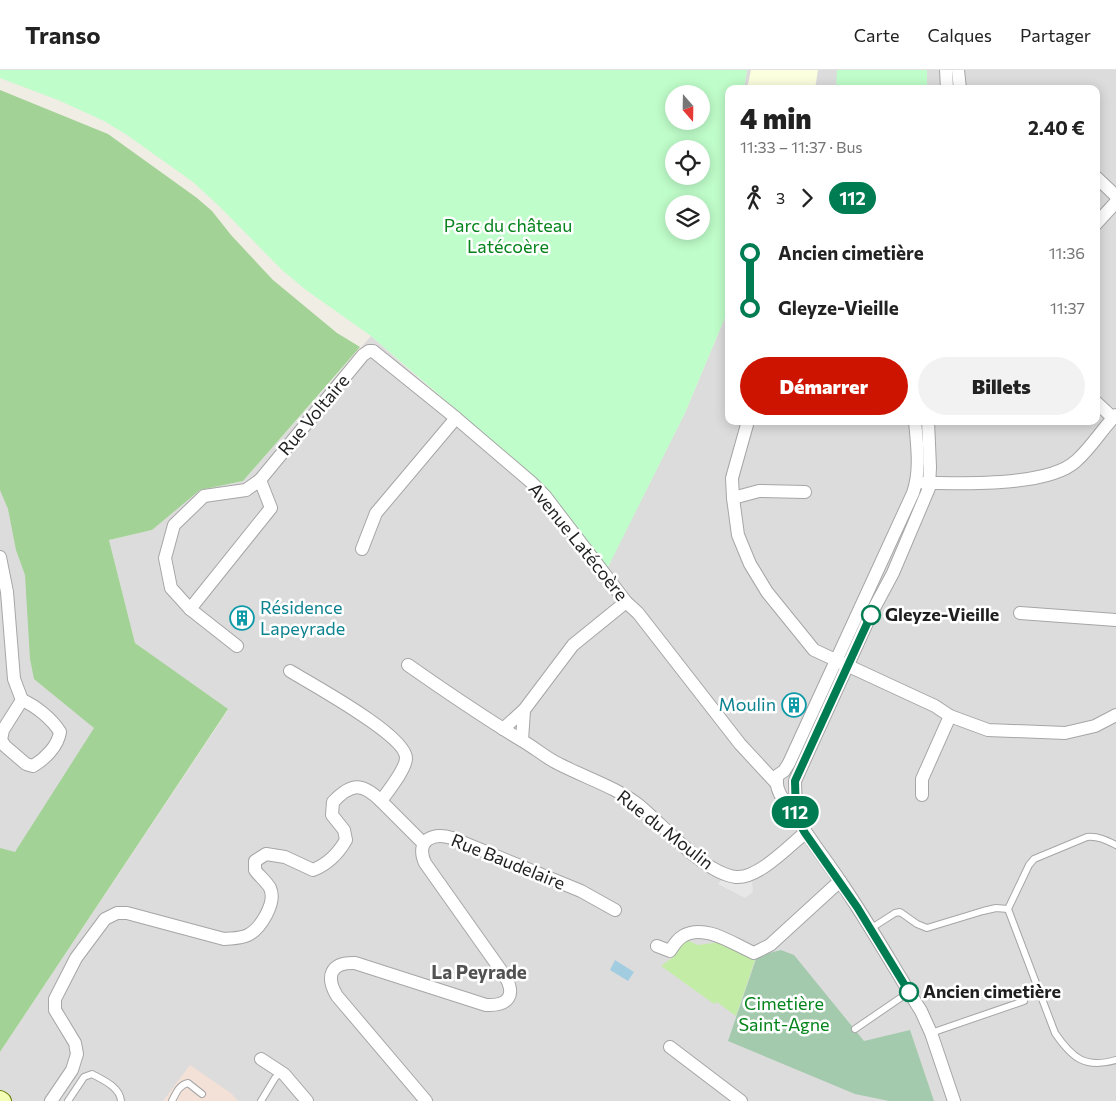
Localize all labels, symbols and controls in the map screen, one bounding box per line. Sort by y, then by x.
text: Transo [25,20,101,49]
text: Carte [854,24,899,46]
text: Calques [927,24,992,46]
text: Partager [1020,24,1091,46]
north arrow [665,85,710,130]
map controls [665,85,710,240]
text: 4 min [740,101,812,135]
text: 2.40 € [1028,116,1085,139]
text: 11:33 – 11:37 · Bus [740,137,863,156]
button: locate [665,140,710,185]
icon: walk [740,184,768,212]
icon: forward [793,184,821,212]
text: 112 [839,187,866,209]
text: 3 [776,188,785,207]
button: layers [665,195,710,240]
park label: Parc du château Latécoère [444,214,572,257]
text: Ancien cimetière [778,241,924,264]
text: 11:36 [1049,243,1085,262]
text: Gleyze-Vieille [778,296,899,319]
text: 11:37 [1050,298,1085,317]
button: Démarrer [740,357,908,415]
button: Billets [918,357,1085,415]
street label: Rue Voltaire [273,369,354,459]
street label: Avenue Latécoère [524,478,633,605]
place label: Résidence Lapeyrade [260,596,345,639]
place label: Gleyze-Vieille [885,603,999,625]
building icon: Résidence Lapeyrade [229,605,255,631]
marker: Gleyze-Vieille [861,605,881,625]
building icon: Moulin [781,692,807,718]
place label: Moulin [718,693,776,715]
street label: Rue du Moulin [613,785,718,874]
line badge: 112 [766,796,824,828]
text: 112 [782,801,808,823]
street label: Rue Baudelaire [448,828,569,894]
district label: La Peyrade [431,960,527,983]
place label: Ancien cimetière [923,980,1061,1002]
marker: Ancien cimetière [899,982,919,1002]
park label: Cimetière Saint-Agne [738,992,830,1035]

